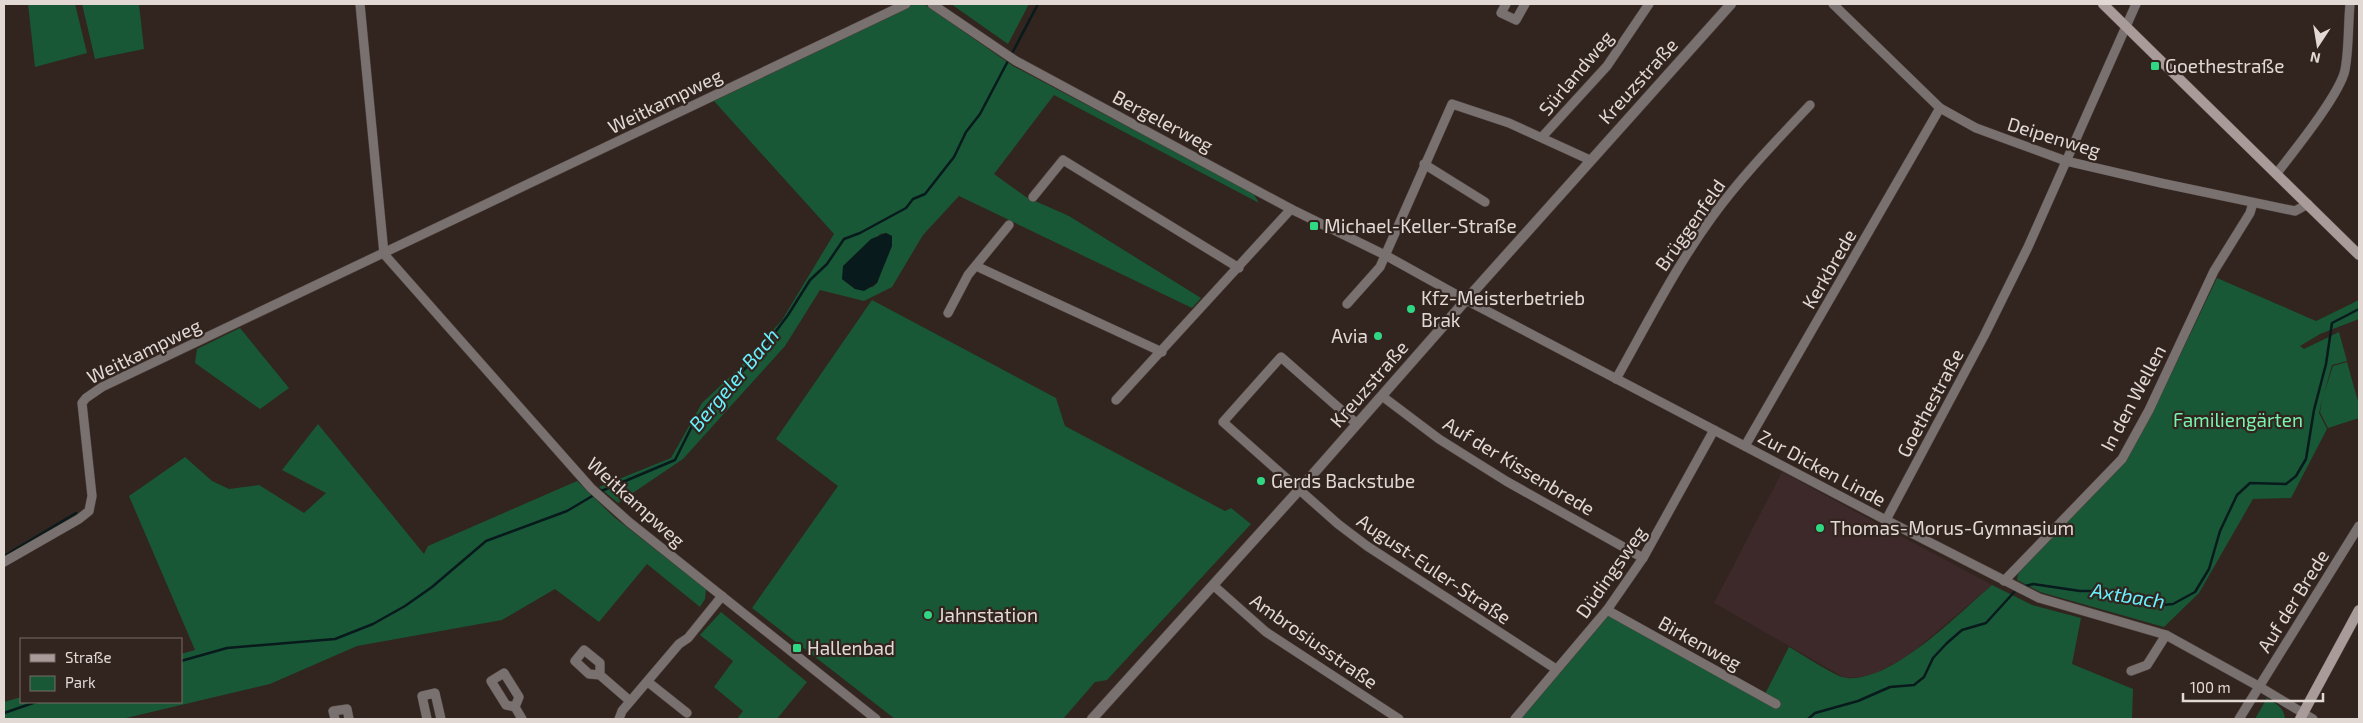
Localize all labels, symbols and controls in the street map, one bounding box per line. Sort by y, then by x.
north arrow [2293,20,2343,70]
street label: Sürlandweg [1534,25,1618,120]
street label: Kreuzstraße [1593,33,1682,128]
text: N [2308,49,2322,68]
place label: Goethestraße [2165,54,2284,77]
marker: Goethestraße [2149,60,2161,72]
street label: Weitkampweg [604,63,726,138]
street label: Bergelerweg [1109,85,1218,157]
street label: Deipenweg [2005,111,2104,162]
street label: Brüggenfeld [1650,175,1730,275]
place label: Michael-Keller-Straße [1324,214,1517,237]
marker: Michael-Keller-Straße [1308,220,1320,232]
street label: Kerkbrede [1797,225,1861,313]
place label: Kfz-Meisterbetrieb Brak [1421,286,1585,331]
marker: Kfz-Meisterbetrieb Brak [1405,303,1417,315]
street label: Weitkampweg [83,313,205,388]
water label: Bergeler Bach [683,323,783,436]
place label: Avia [1331,324,1368,347]
marker: Avia [1372,330,1384,342]
street label: Kreuzstraße [1325,336,1412,432]
street label: In den Wellen [2095,341,2170,455]
street label: Goethestraße [1891,345,1968,461]
park label: Familiengärten [2173,408,2303,431]
street label: Auf der Kissenbrede [1439,411,1599,520]
street label: Zur Dicken Linde [1755,424,1890,511]
street label: Weitkampweg [583,452,690,552]
place label: Gerds Backstube [1271,469,1415,492]
marker: Gerds Backstube [1255,475,1267,487]
street label: August-Euler-Straße [1353,509,1516,629]
place label: Thomas-Morus-Gymnasium [1830,516,2074,539]
street label: Düdingsweg [1571,521,1651,622]
marker: Thomas-Morus-Gymnasium [1814,522,1826,534]
street label: Auf der Brede [2252,545,2333,656]
water label: Axtbach [2088,577,2167,613]
street label: Ambrosiusstraße [1246,588,1382,693]
place label: Jahnstation [938,603,1038,626]
marker: Jahnstation [922,609,934,621]
street label: Birkenweg [1655,610,1746,675]
place label: Hallenbad [807,636,895,659]
legend [20,638,182,703]
marker: Hallenbad [791,642,803,654]
text: Straße [65,648,111,666]
scale bar [2183,670,2323,702]
text: Park [65,673,96,691]
text: 100 m [2190,678,2231,696]

